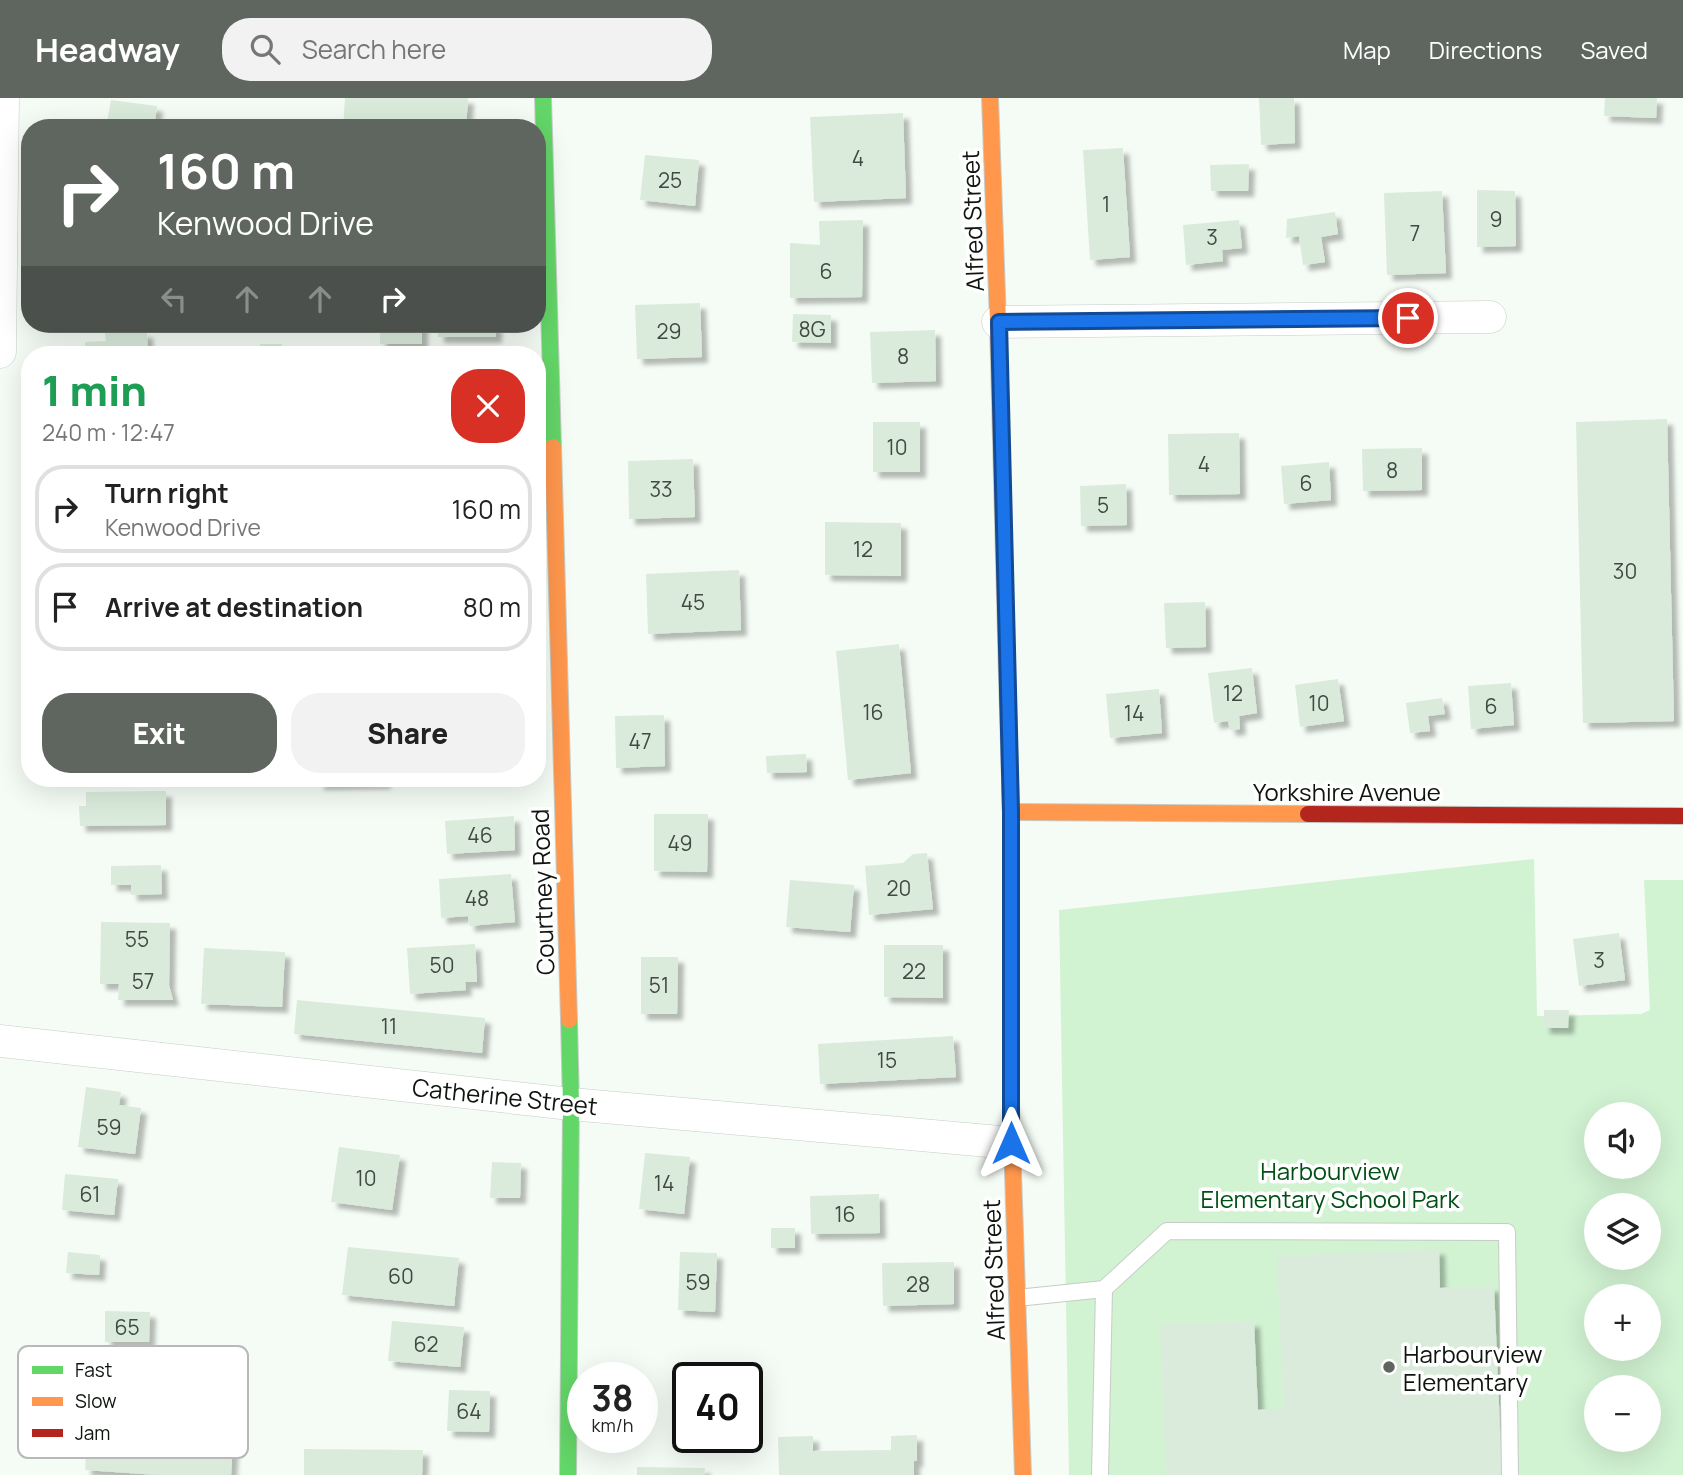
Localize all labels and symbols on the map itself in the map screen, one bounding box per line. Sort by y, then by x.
house number: 4 [852,144,864,172]
street label: Alfred Street [953,150,991,292]
house number: 25 [658,166,682,194]
house number: 1 [1102,190,1110,218]
house number: 9 [1489,205,1503,233]
house number: 7 [1410,219,1420,247]
house number: 3 [1206,223,1218,251]
house number: 6 [819,257,833,285]
pin [1378,288,1438,348]
house number: 8G [799,315,826,343]
house number: 29 [656,317,682,345]
house number: 8 [897,342,909,370]
house number: 10 [887,433,908,461]
house number: 4 [1198,450,1210,478]
house number: 8 [1386,456,1398,484]
house number: 6 [1299,469,1313,497]
house number: 33 [649,475,673,503]
house number: 5 [1097,491,1109,519]
house number: 12 [853,535,873,563]
house number: 30 [1613,557,1637,585]
house number: 45 [681,588,705,616]
house number: 12 [1223,679,1243,707]
house number: 10 [1309,689,1330,717]
house number: 6 [1484,692,1498,720]
house number: 16 [862,698,884,726]
house number: 14 [1124,699,1144,727]
house number: 47 [629,727,651,755]
street label: Yorkshire Avenue [1253,775,1441,808]
street label: Courtney Road [523,808,561,976]
house number: 46 [467,821,493,849]
house number: 49 [667,829,693,857]
house number: 20 [887,874,911,902]
house number: 48 [465,884,489,912]
house number: 55 [125,925,149,953]
house number: 3 [1593,946,1605,974]
house number: 50 [430,951,454,979]
house number: 22 [902,957,926,985]
house number: 57 [132,967,154,995]
house number: 51 [649,971,669,999]
house number: 11 [381,1012,397,1040]
house number: 15 [877,1046,897,1074]
street label: Catherine Street [411,1070,599,1122]
position arrow [974,1106,1048,1180]
house number: 59 [96,1113,122,1141]
park label: Harbourview Elementary School Park [1200,1154,1461,1215]
house number: 10 [356,1164,377,1192]
house number: 14 [654,1169,674,1197]
house number: 61 [80,1180,100,1208]
street label: Alfred Street [974,1199,1012,1341]
house number: 16 [834,1200,856,1228]
house number: 60 [388,1262,414,1290]
house number: 59 [685,1268,711,1296]
house number: 28 [906,1270,930,1298]
house number: 65 [114,1313,140,1341]
house number: 62 [413,1330,439,1358]
place label: Harbourview Elementary [1403,1337,1543,1398]
legend [18,1346,248,1458]
text: Fast [75,1357,112,1383]
marker: Harbourview Elementary [1381,1359,1397,1375]
speed limit sign: 40 [672,1362,763,1453]
text: Slow [75,1388,117,1414]
house number: 64 [456,1397,482,1425]
text: Jam [75,1420,110,1446]

